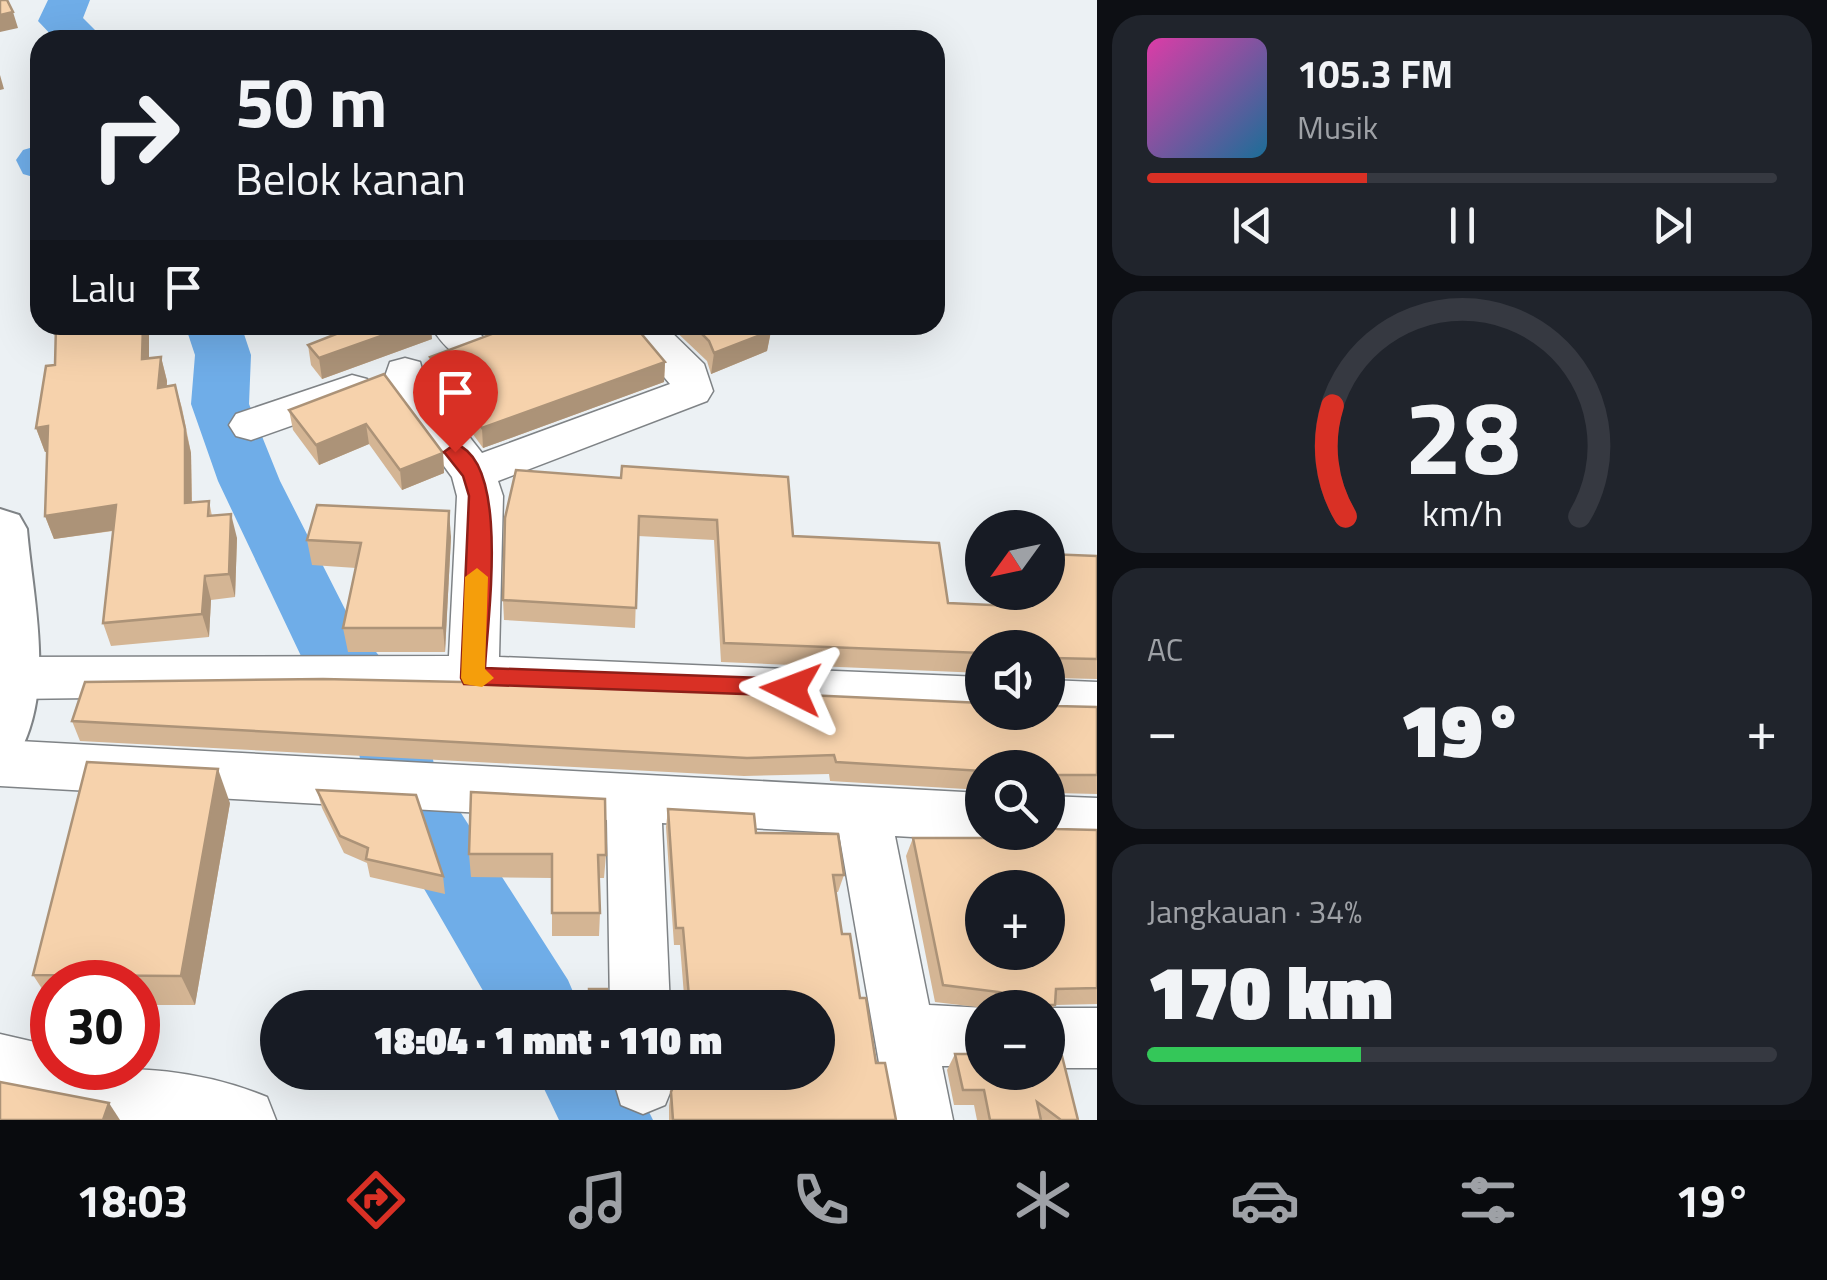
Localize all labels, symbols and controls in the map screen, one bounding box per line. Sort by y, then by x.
text: 105.3 FM [1297,45,1453,103]
text: 50 m [235,48,388,154]
icon: right [70,70,200,200]
text: Musik [1297,103,1378,151]
text: Belok kanan [235,144,466,212]
icon: previous [1225,198,1280,253]
icon: pause [1435,198,1490,253]
icon: next [1645,198,1700,253]
text: Lalu [70,259,136,317]
icon: arrive [156,260,211,315]
pin [413,350,498,453]
text: 28 [1404,356,1520,514]
icon: arrive [428,365,483,420]
text: km/h [1422,485,1502,540]
north arrow [965,510,1065,610]
map controls [965,510,1065,1090]
text: AC [1147,625,1183,673]
button: sound [965,630,1065,730]
position arrow [739,637,843,741]
text: 19° [1400,672,1524,786]
text: − [1147,688,1178,771]
text: + [1746,688,1777,771]
button: search [965,750,1065,850]
button: + [965,870,1065,970]
text: Jangkauan · 34% [1147,887,1362,935]
text: 170 km [1147,934,1393,1048]
speed limit sign: 30 [30,960,160,1090]
button: − [965,990,1065,1090]
text: 18:04 · 1 mnt · 110 m [373,1011,722,1069]
icon: directions [341,1165,411,1235]
icon: music [563,1165,633,1235]
icon: phone [786,1165,856,1235]
icon: climate [1008,1165,1078,1235]
icon: car [1230,1165,1300,1235]
icon: filters [1453,1165,1523,1235]
text: 18:03 [76,1166,189,1234]
text: 19° [1675,1166,1751,1234]

